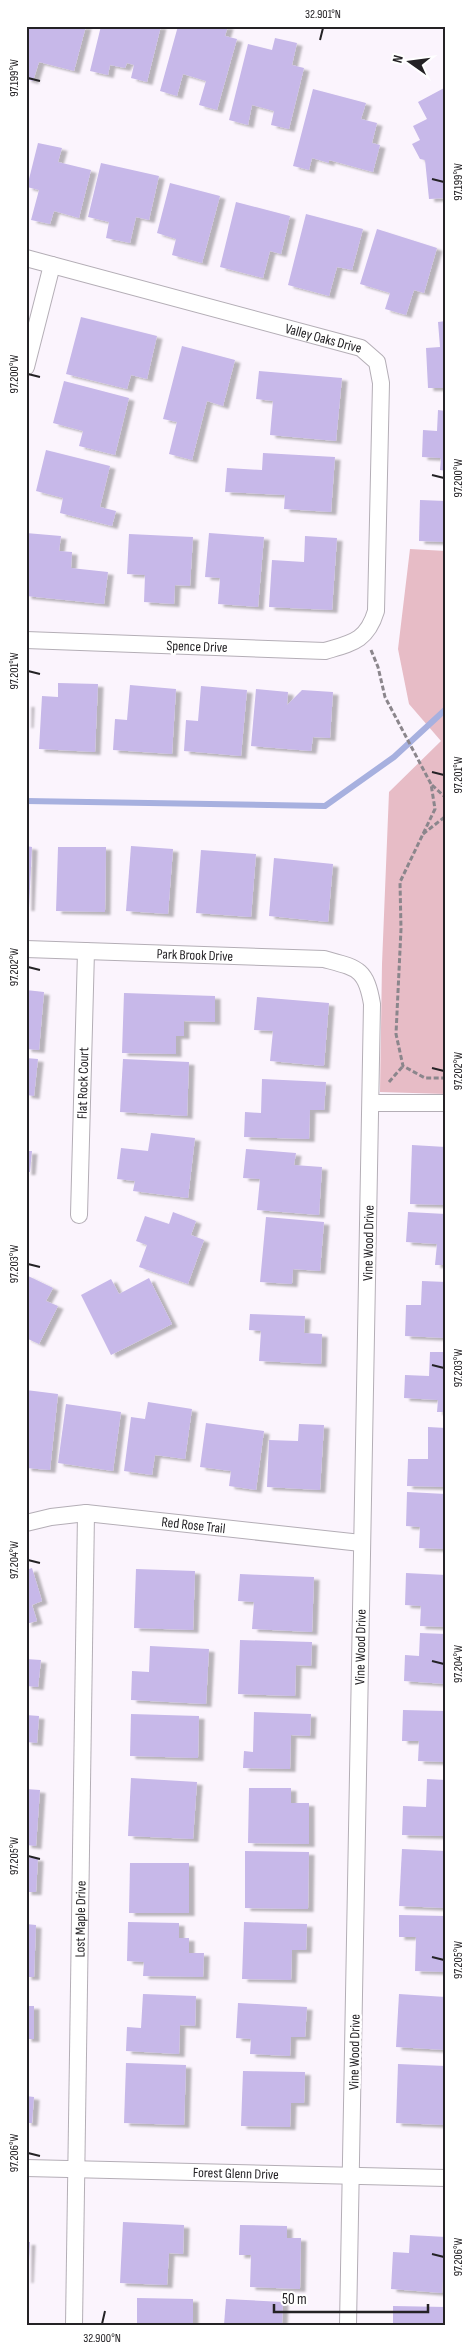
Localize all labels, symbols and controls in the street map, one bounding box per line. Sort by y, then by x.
text: 32.901°N [305,7,341,22]
north arrow [384,38,434,88]
text: N [389,53,407,65]
text: 97.199°W [7,59,22,97]
text: 97.199°W [451,163,466,201]
street label: Valley Oaks Drive [283,320,364,357]
text: 97.200°W [7,354,22,393]
text: 97.200°W [451,458,466,497]
street label: Spence Drive [166,637,228,656]
text: 97.201°W [7,652,22,690]
text: 97.201°W [451,756,466,794]
street label: Park Brook Drive [156,945,233,965]
text: 97.202°W [7,948,22,986]
street label: Flat Rock Court [74,1047,92,1119]
text: 97.202°W [451,1052,466,1090]
street label: Vine Wood Drive [359,1205,378,1281]
text: 97.203°W [7,1245,22,1283]
text: 97.203°W [451,1349,466,1387]
street label: Red Rose Trail [161,1513,226,1537]
text: 97.204°W [7,1541,22,1579]
street label: Vine Wood Drive [351,1609,370,1685]
text: 97.204°W [451,1645,466,1683]
text: 97.205°W [7,1837,22,1875]
street label: Lost Maple Drive [71,1880,90,1958]
text: 97.205°W [451,1941,466,1979]
street label: Vine Wood Drive [345,2014,364,2090]
text: 97.206°W [7,2133,22,2172]
street label: Forest Glenn Drive [193,2164,279,2183]
text: 97.206°W [451,2237,466,2276]
scale bar [274,2281,428,2313]
text: 50 m [282,2290,307,2309]
text: 32.900°N [83,2331,121,2346]

